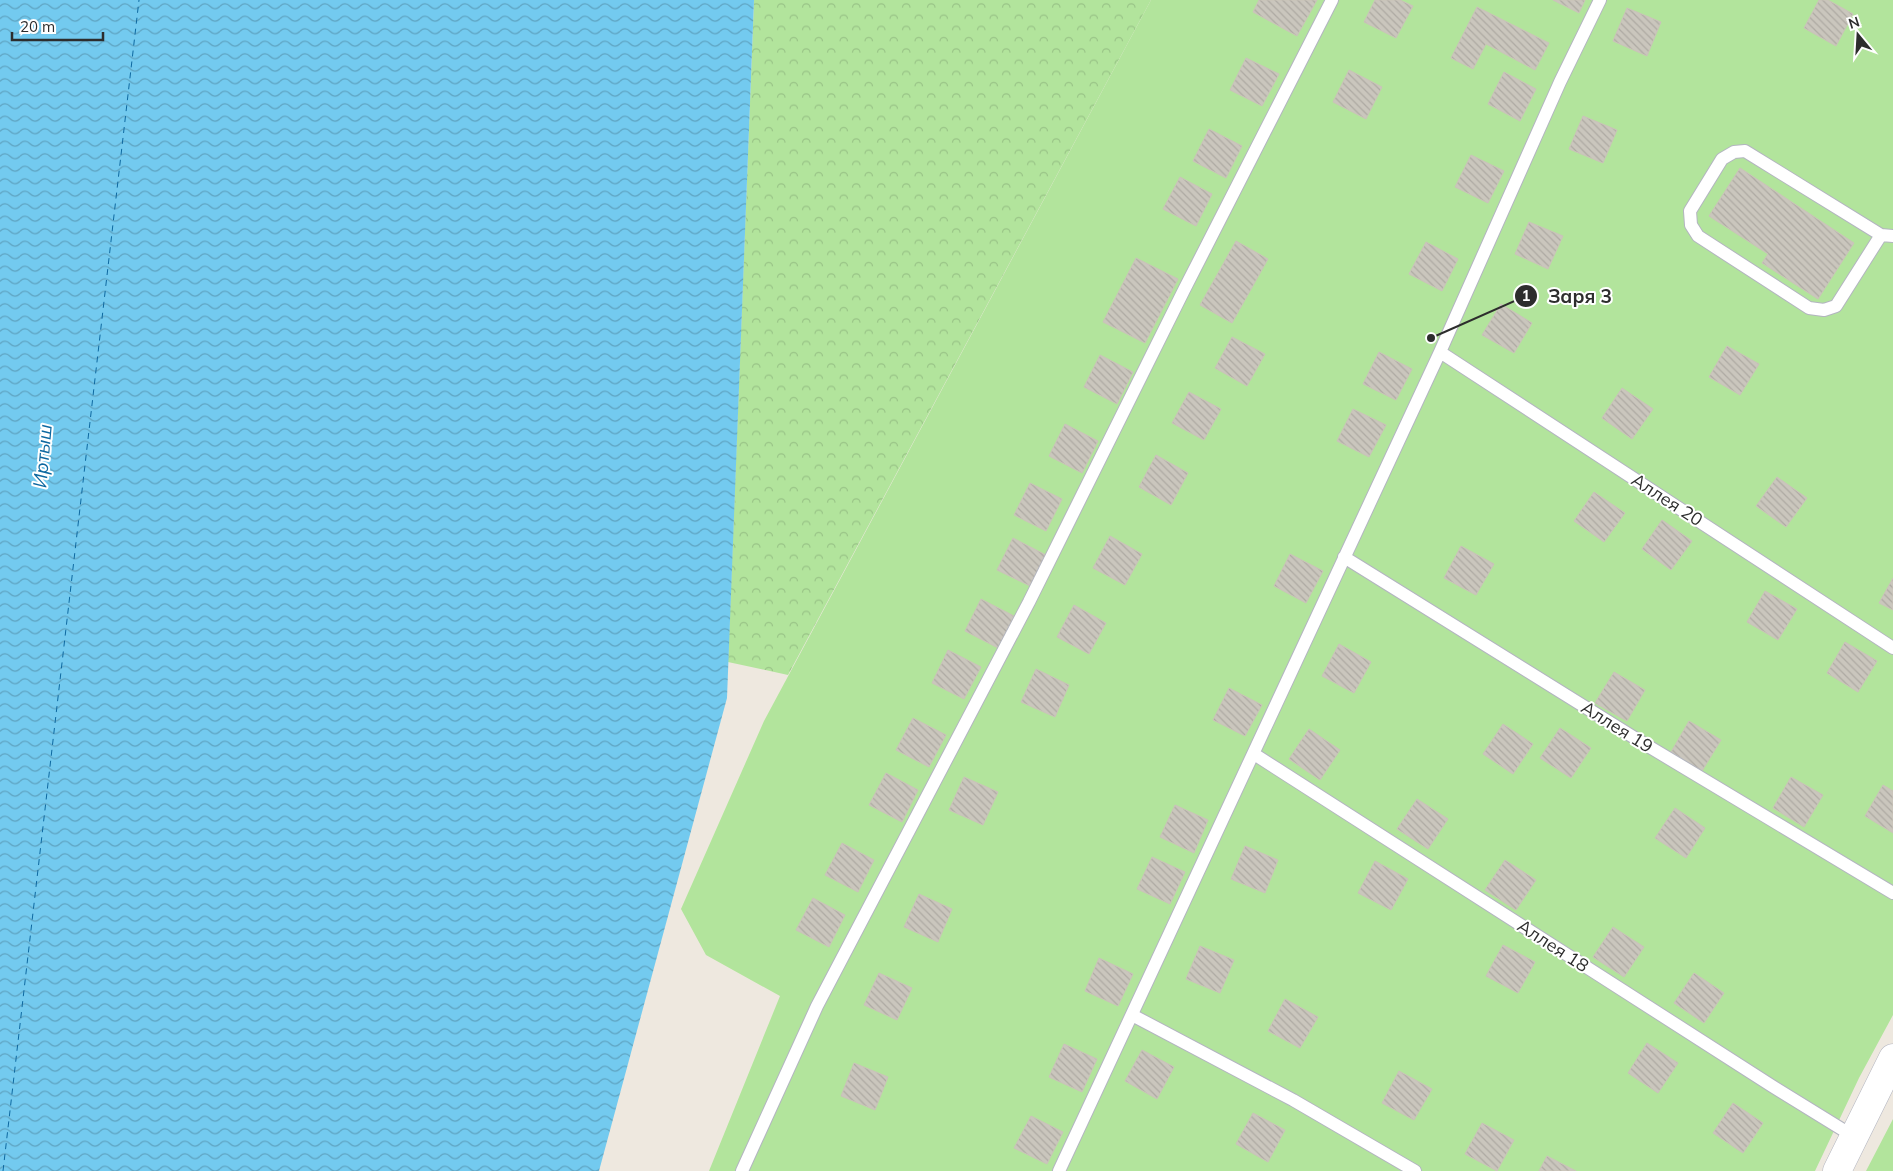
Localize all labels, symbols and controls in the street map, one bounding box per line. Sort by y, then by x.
scale bar [12,10,104,42]
north arrow [1833,10,1883,60]
text: N [1846,12,1862,33]
text: 20 m [20,17,55,36]
callout: Заря 3 [1513,279,1622,313]
text: Заря 3 [1548,284,1612,308]
text: 1 [1521,286,1531,305]
water label: Иртыш [27,423,57,489]
street label: Аллея 20 [1627,468,1707,531]
street label: Аллея 19 [1577,695,1657,758]
street label: Аллея 18 [1513,914,1593,977]

